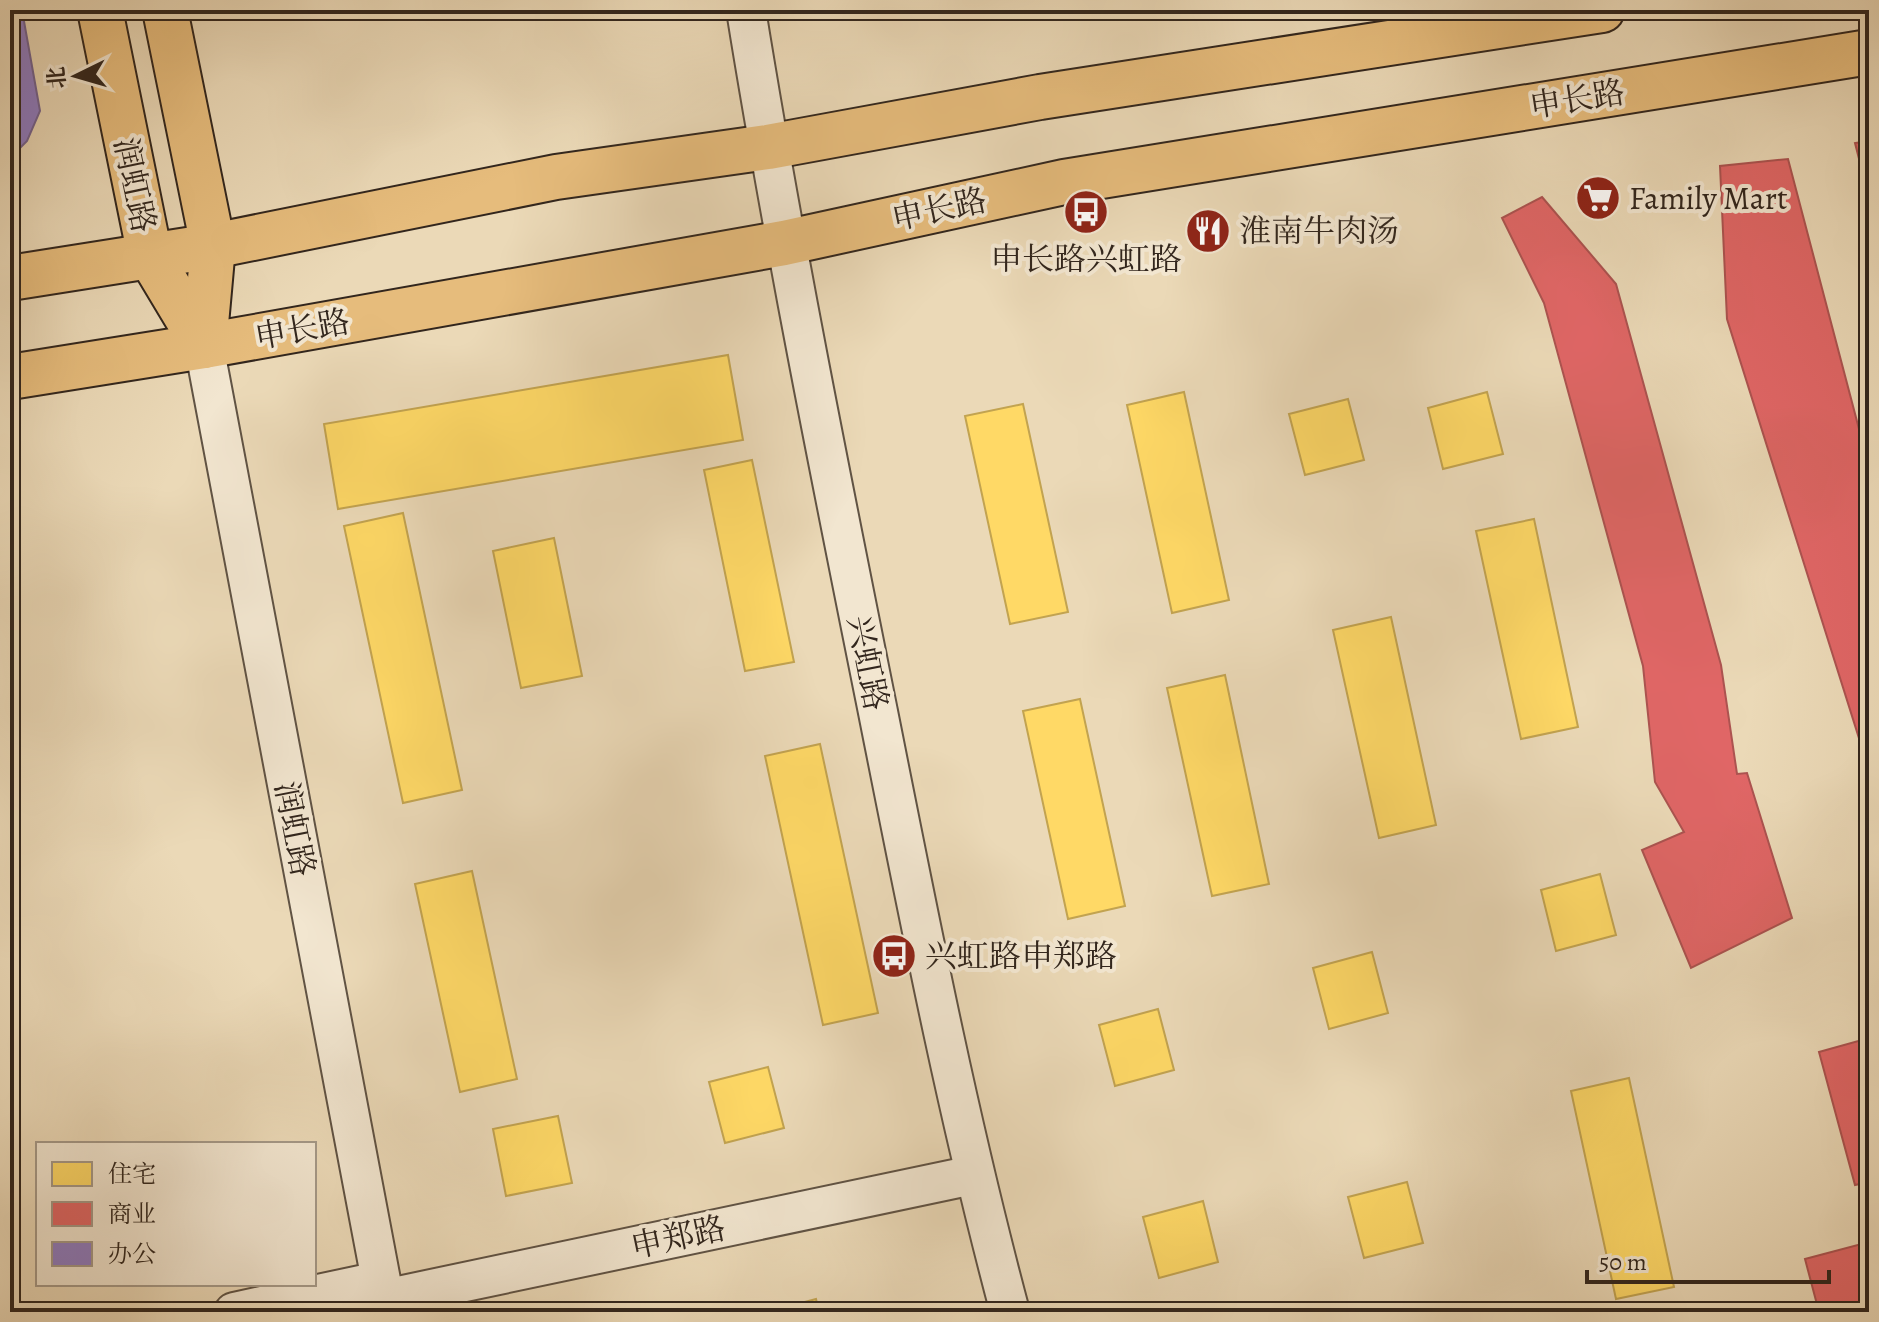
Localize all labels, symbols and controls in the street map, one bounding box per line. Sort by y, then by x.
north arrow [36,36,116,116]
text: 北 [41,65,73,90]
street label: 申长路 [1526,70,1628,128]
street label: 润虹路 [103,133,167,237]
supermarket icon: Family Mart [1574,174,1622,222]
place label: Family Mart [1629,176,1788,220]
street label: 申长路 [887,177,991,241]
bus stop icon: 申长路兴虹路 [1062,188,1110,236]
restaurant icon: 淮南牛肉汤 [1184,207,1232,255]
place label: 淮南牛肉汤 [1239,209,1399,253]
place label: 申长路兴虹路 [990,237,1182,281]
street label: 申长路 [251,299,353,359]
street label: 兴虹路 [837,612,899,714]
street label: 润虹路 [264,778,326,880]
bus stop icon: 兴虹路申郑路 [870,932,918,980]
place label: 兴虹路申郑路 [925,934,1117,978]
legend [36,1142,316,1286]
text: 住宅 [108,1158,156,1190]
text: 商业 [108,1198,156,1230]
street label: 申郑路 [626,1205,730,1269]
scale bar [1587,1234,1829,1284]
text: 办公 [108,1238,156,1270]
text: 50 m [1599,1246,1647,1278]

